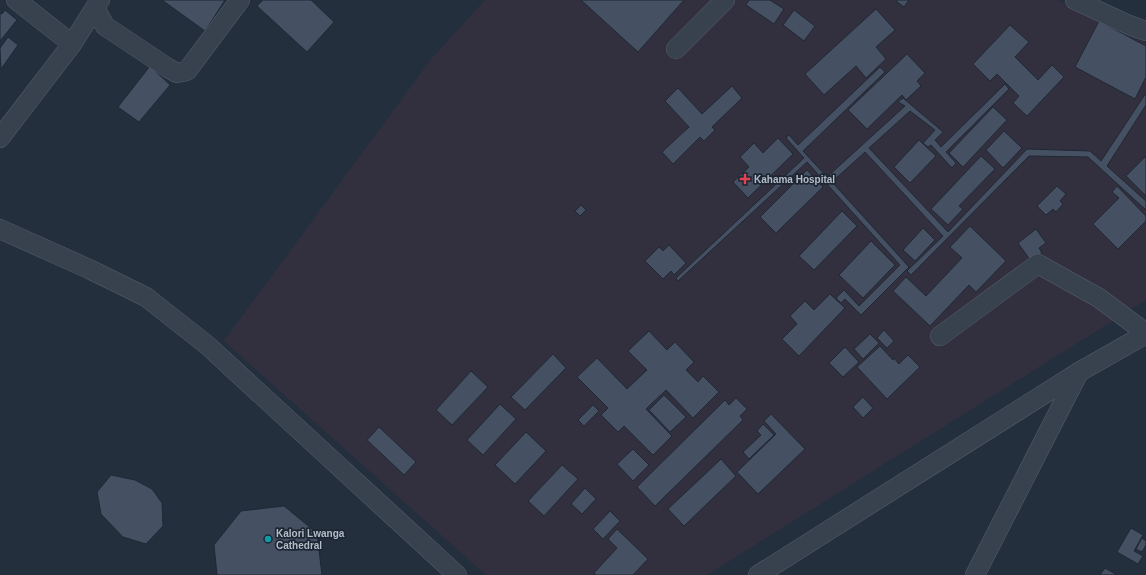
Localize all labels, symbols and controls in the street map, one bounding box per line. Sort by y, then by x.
marker: Kahama Hospital [739,173,751,185]
place label: Kahama Hospital [754,174,835,185]
place label: Kalori Lwanga Cathedral [276,528,345,551]
marker: Kalori Lwanga Cathedral [263,534,273,544]

